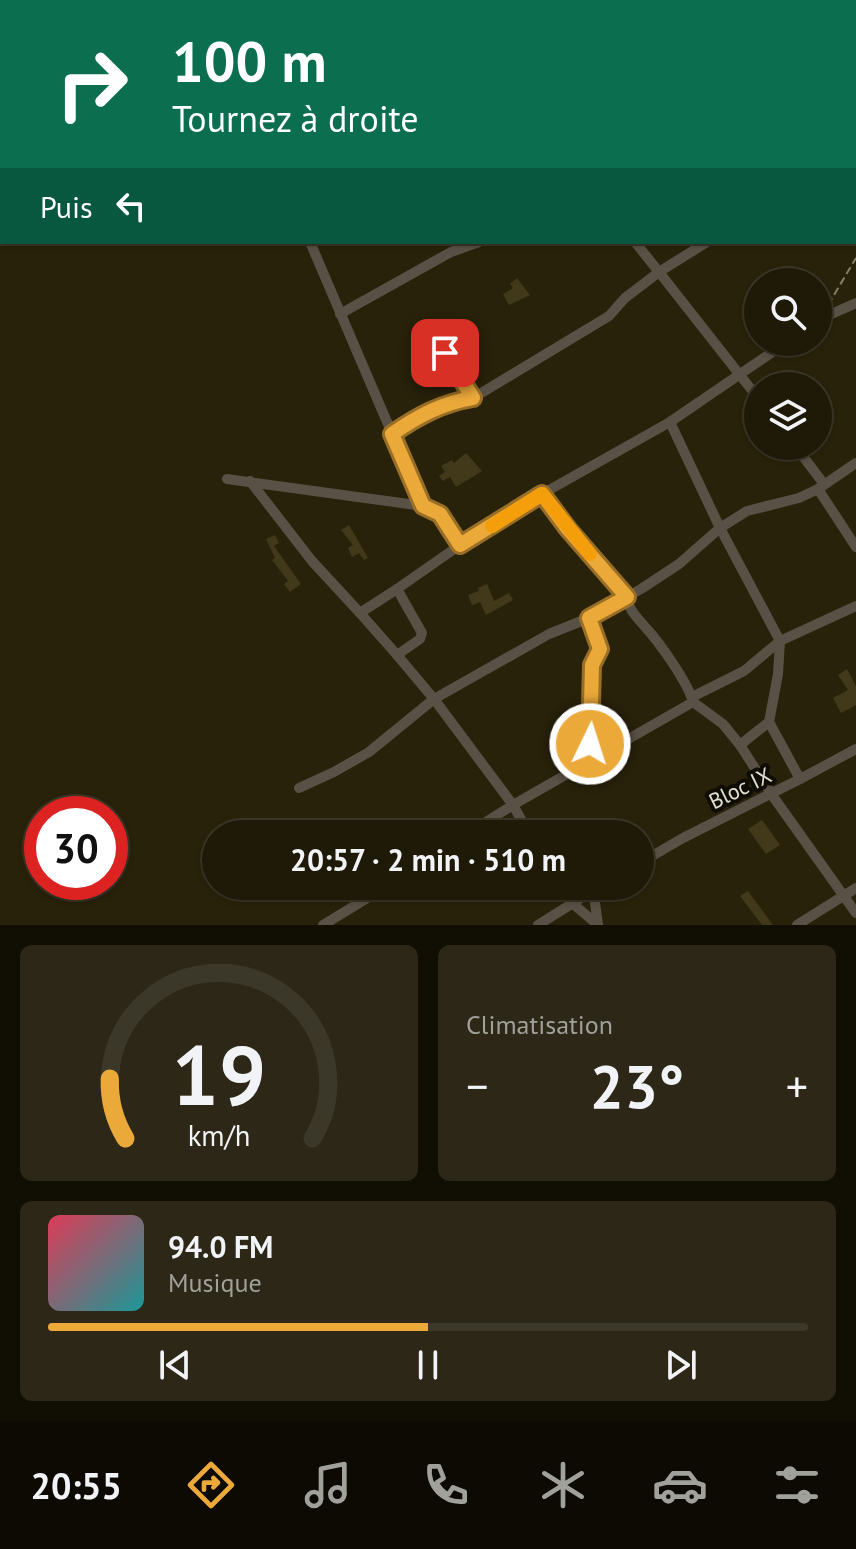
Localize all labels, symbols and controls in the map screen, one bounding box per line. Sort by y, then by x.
text: 100 m [172,25,327,97]
icon: right [40,32,144,136]
text: Tournez à droite [172,95,419,142]
icon: left [109,184,153,228]
text: Puis [40,187,93,226]
map controls [744,268,832,460]
button: search [744,268,832,356]
pin [411,319,479,387]
icon: arrive [423,331,467,375]
button: layers [744,372,832,460]
position arrow [548,702,632,786]
street label: Bloc IX [704,761,776,815]
speed limit sign: 30 [24,796,128,900]
text: 20:57 · 2 min · 510 m [290,840,566,879]
text: Climatisation [466,1008,613,1041]
text: 19 [172,1020,266,1128]
text: 23° [590,1047,684,1125]
text: − [466,1057,488,1114]
text: + [786,1057,808,1114]
text: km/h [188,1117,250,1154]
text: 94.0 FM [168,1227,273,1266]
text: Musique [168,1266,262,1299]
icon: previous [153,1343,197,1387]
icon: pause [406,1343,450,1387]
icon: next [659,1343,703,1387]
icon: directions [183,1457,239,1513]
icon: music [300,1457,356,1513]
icon: phone [418,1457,474,1513]
icon: climate [535,1457,591,1513]
icon: car [652,1457,708,1513]
icon: filters [769,1457,825,1513]
text: 20:55 [31,1462,122,1509]

